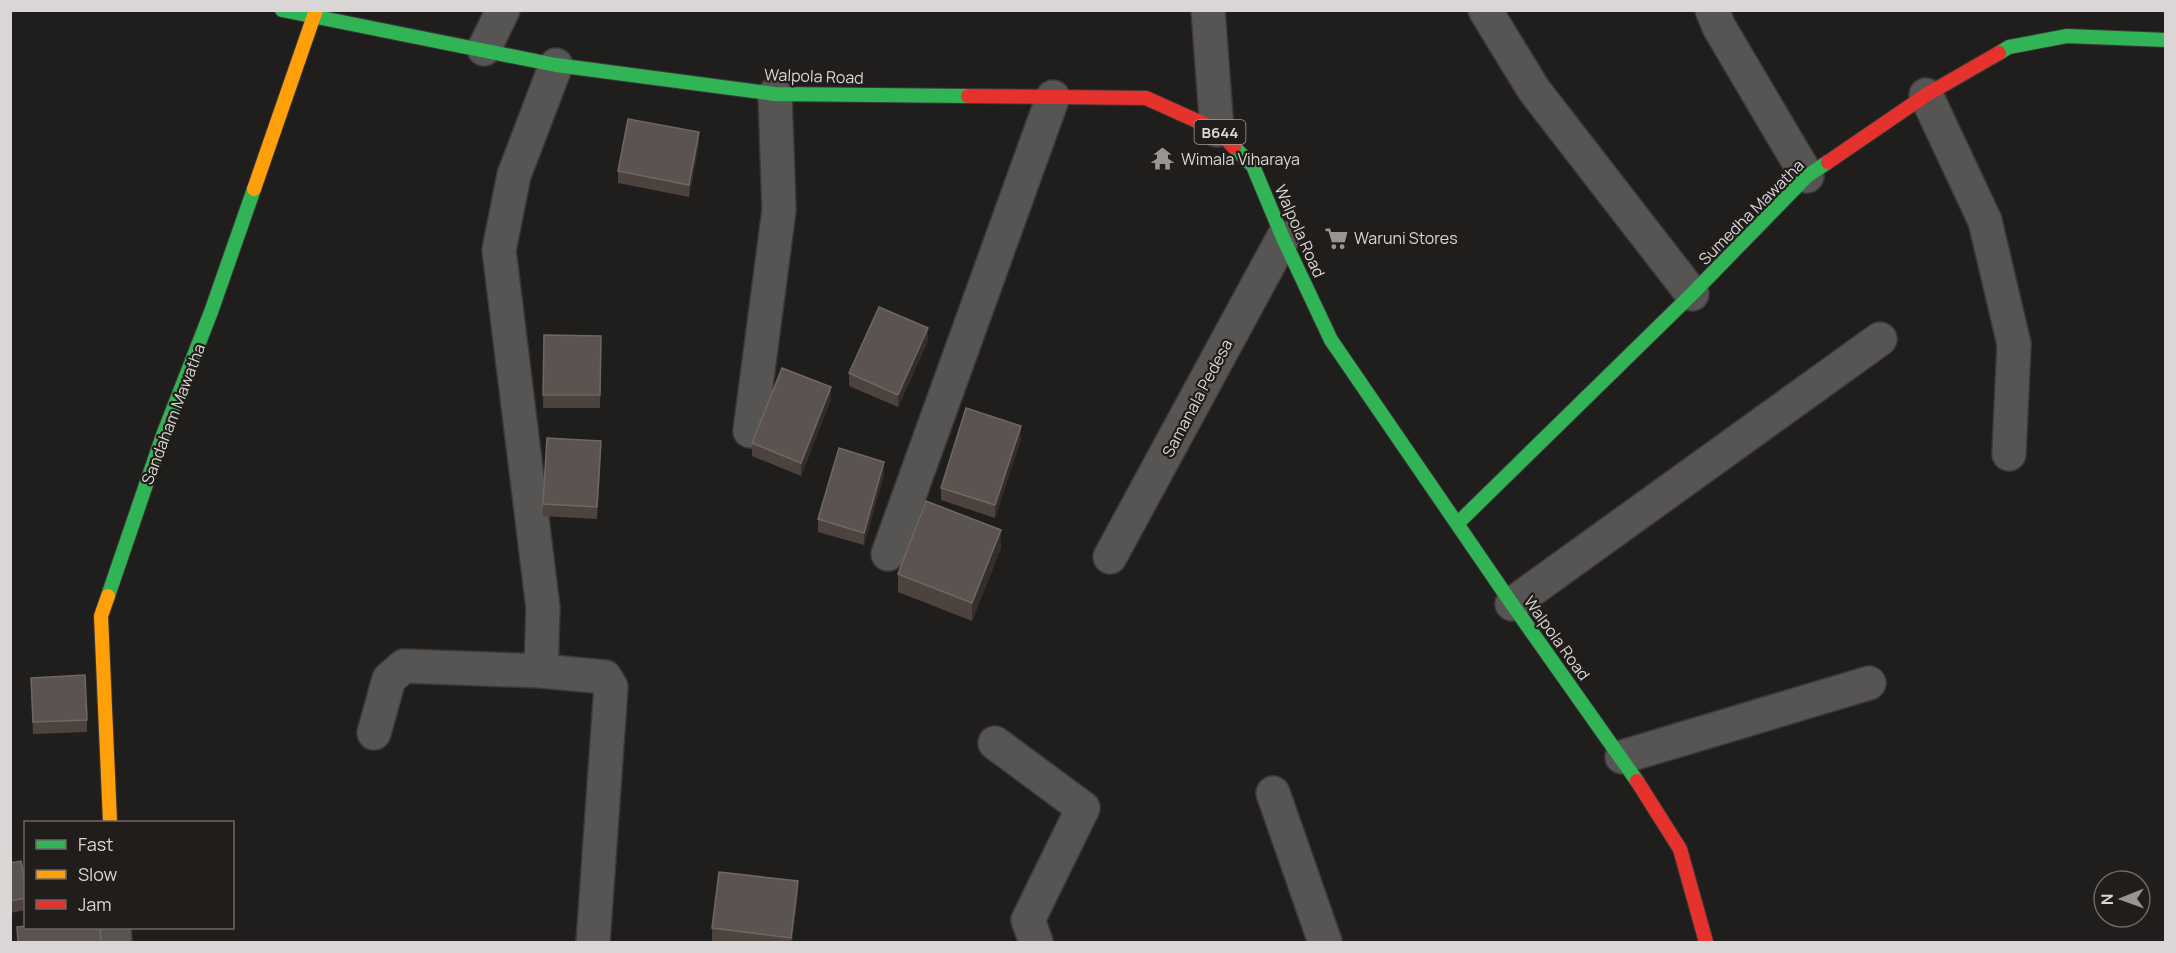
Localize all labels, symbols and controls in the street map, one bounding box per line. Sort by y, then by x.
street label: Walpola Road [764,63,864,89]
road number: B644 [1194,120,1246,144]
temple icon: Wimala Viharaya [1150,146,1176,172]
place label: Wimala Viharaya [1181,148,1300,170]
street label: Sumedha Mawatha [1693,154,1809,270]
street label: Walpola Road [1270,181,1330,281]
supermarket icon: Waruni Stores [1323,225,1349,251]
place label: Waruni Stores [1354,227,1458,249]
street label: Samanala Pedesa [1157,335,1237,461]
street label: Sandaham Mawatha [136,340,210,488]
street label: Walpola Road [1519,591,1595,685]
legend [24,821,234,929]
text: Fast [78,832,113,856]
text: Slow [78,862,118,886]
north arrow [2092,869,2152,929]
text: Jam [78,892,112,916]
text: N [2096,893,2118,905]

